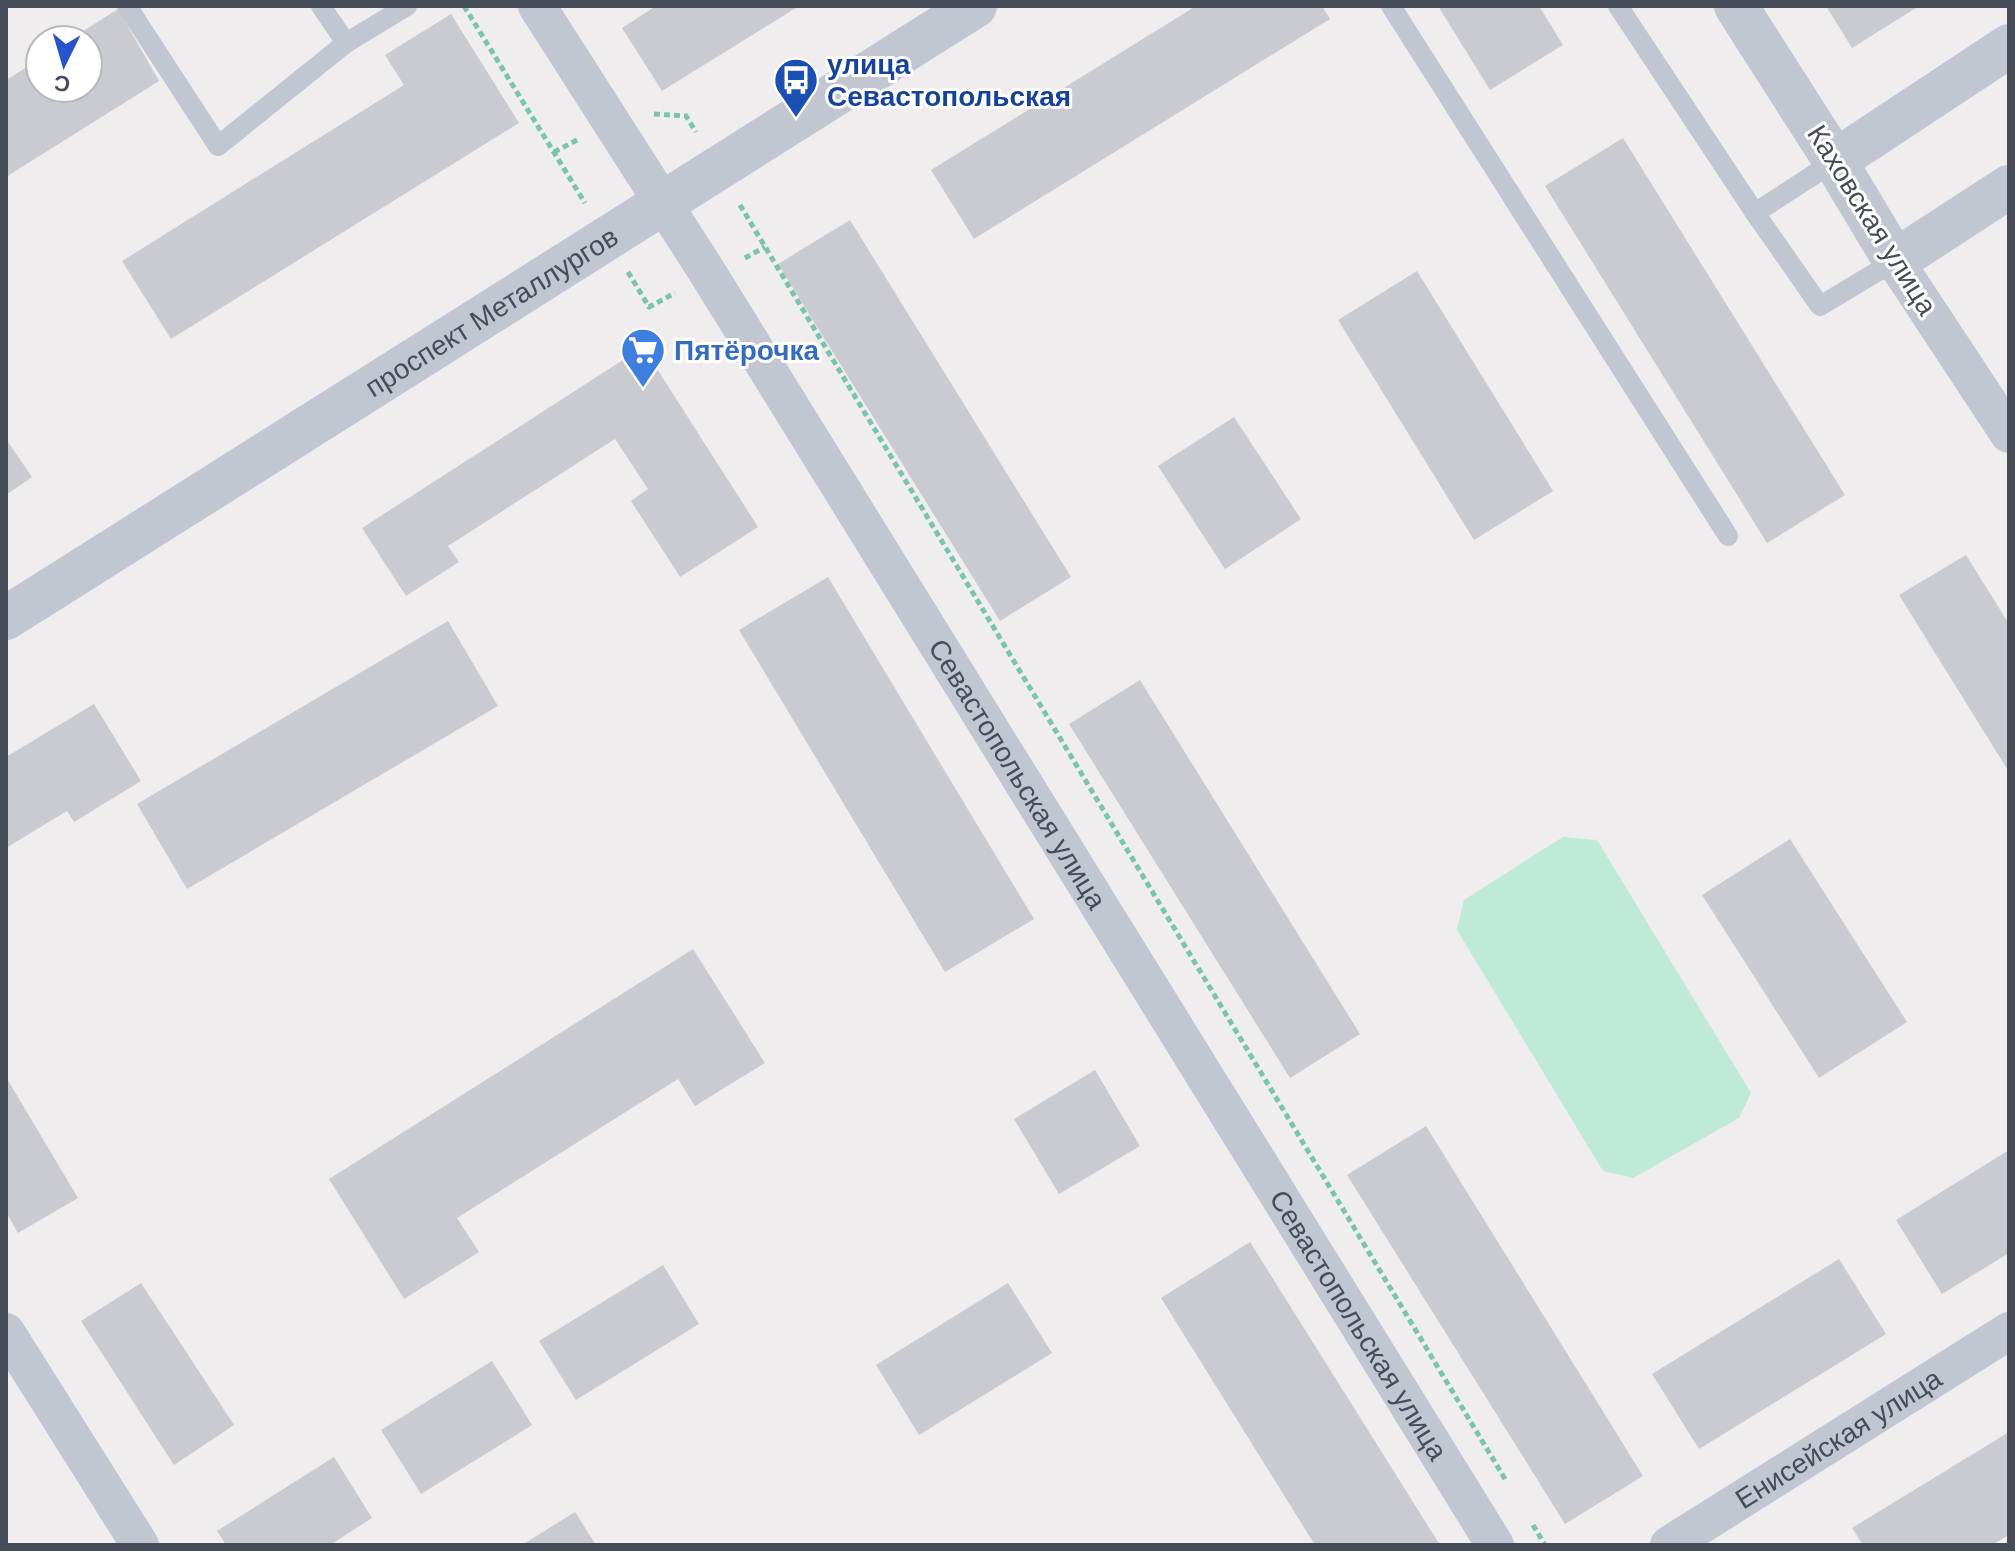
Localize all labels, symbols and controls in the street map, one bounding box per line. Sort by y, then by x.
north arrow [24,24,104,104]
place label: улица Севастопольская [827,46,1071,115]
bus stop icon: улица Севастопольская [772,56,820,119]
text: С [53,68,71,99]
street label: Каховская улица [1799,118,1946,322]
street label: проспект Металлургов [358,218,625,405]
supermarket icon: Пятёрочка [619,326,667,389]
place label: Пятёрочка [674,332,820,369]
street label: Севастопольская улица [920,632,1116,916]
street label: Севастопольская улица [1261,1183,1457,1467]
street label: Енисейская улица [1728,1359,1949,1517]

